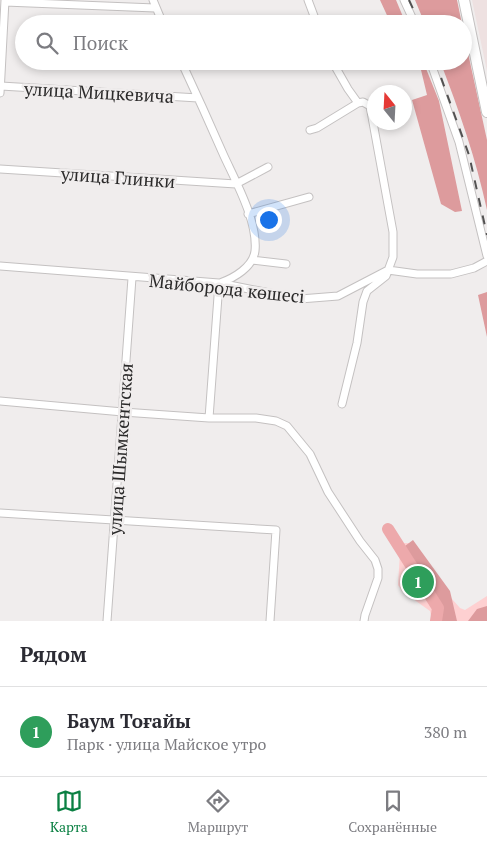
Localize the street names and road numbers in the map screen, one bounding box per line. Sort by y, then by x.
street label: улица Мицкевича [23,76,174,108]
street label: улица Глинки [59,161,176,193]
street label: Майборода көшесі [148,268,306,308]
street label: улица Шымкентская [102,362,138,537]

